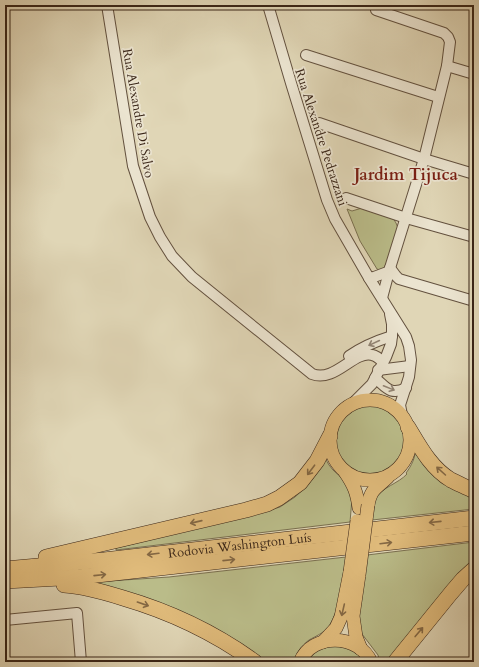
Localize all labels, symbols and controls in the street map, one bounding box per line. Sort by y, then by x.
street label: Rua Alexandre Di Salvo [118,47,158,179]
street label: Rua Alexandre Pedrazzani [290,66,352,209]
district label: Jardim Tijuca [351,163,459,186]
one-way arrow [368,339,380,347]
one-way arrow [383,385,395,393]
one-way arrow [307,464,315,475]
one-way arrow [435,467,446,476]
one-way arrow [429,518,442,526]
one-way arrow [189,519,202,526]
street label: Rodovia Washington Luís [167,529,313,563]
one-way arrow [379,539,392,547]
one-way arrow [147,550,160,558]
one-way arrow [222,557,235,564]
one-way arrow [93,571,106,579]
one-way arrow [137,600,149,608]
one-way arrow [338,603,346,616]
one-way arrow [415,626,424,637]

